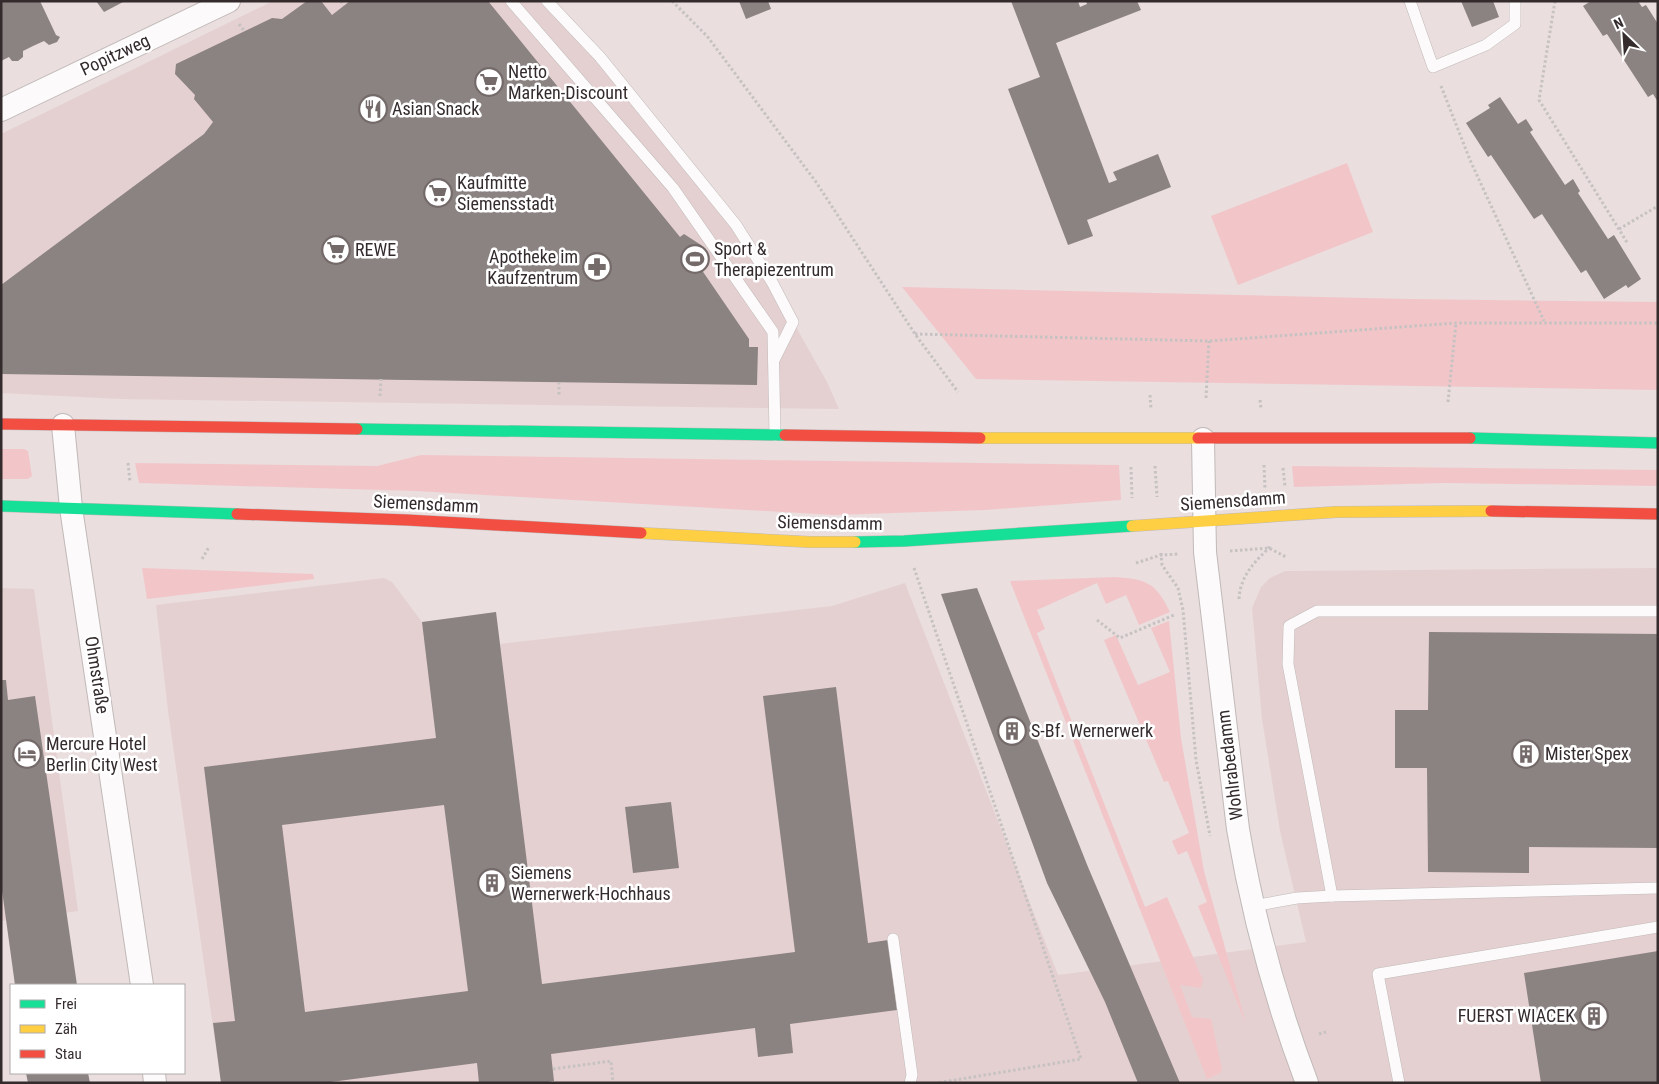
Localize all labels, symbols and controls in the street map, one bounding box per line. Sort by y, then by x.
north arrow [1599,10,1649,60]
text: N [1611,14,1626,32]
street label: Popitzweg [77,29,153,80]
place label: Netto Marken-Discount [508,61,628,103]
supermarket icon: Netto Marken-Discount [474,67,504,97]
restaurant icon: Asian Snack [358,94,388,124]
place label: Asian Snack [392,98,479,119]
place label: Kaufmitte Siemensstadt [457,172,554,214]
supermarket icon: Kaufmitte Siemensstadt [423,178,453,208]
supermarket icon: REWE [321,235,351,265]
place label: Sport & Therapiezentrum [714,238,834,280]
place label: REWE [355,239,396,260]
sports icon: Sport & Therapiezentrum [680,244,710,274]
place label: Apotheke im Kaufzentrum [487,246,578,288]
pharmacy icon: Apotheke im Kaufzentrum [582,252,612,282]
street label: Siemensdamm [1180,486,1286,515]
street label: Siemensdamm [373,490,479,517]
street label: Siemensdamm [777,511,883,534]
street label: Ohmstraße [81,635,114,715]
street label: Wohlrabedamm [1212,709,1247,821]
building icon: S-Bf. Wernerwerk [997,716,1027,746]
place label: S-Bf. Wernerwerk [1031,720,1153,741]
place label: Mercure Hotel Berlin City West [46,733,158,775]
hotel icon: Mercure Hotel Berlin City West [12,739,42,769]
building icon: Mister Spex [1511,739,1541,769]
place label: Mister Spex [1545,743,1629,764]
place label: Siemens Wernerwerk-Hochhaus [511,862,671,904]
building icon: Siemens Wernerwerk-Hochhaus [477,868,507,898]
legend [10,984,185,1074]
text: Frei [55,995,77,1013]
building icon: FUERST WIACEK [1579,1001,1609,1031]
place label: FUERST WIACEK [1458,1005,1575,1026]
text: Zäh [55,1020,77,1038]
text: Stau [55,1045,82,1063]

